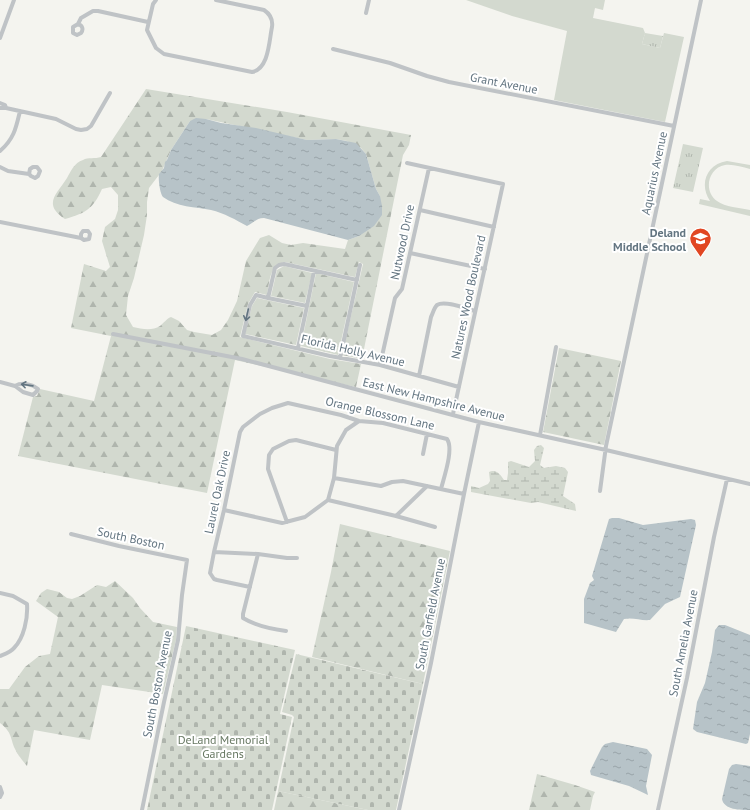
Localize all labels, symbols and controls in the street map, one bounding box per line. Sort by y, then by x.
street label: Grant Avenue [469,69,539,97]
street label: Aquarius Avenue [638,130,670,216]
street label: Nutwood Drive [387,203,417,281]
place label: Deland Middle School [613,225,686,254]
school or university icon: Deland Middle School [688,226,714,259]
street label: Natures Wood Boulevard [448,234,488,360]
one-way arrow [243,308,251,321]
street label: Florida Holly Avenue [300,331,406,369]
street label: East New Hampshire Avenue [361,374,507,424]
one-way arrow [21,381,34,389]
street label: Orange Blossom Lane [324,393,436,433]
street label: Laurel Oak Drive [201,449,233,535]
street label: South Boston [96,524,166,552]
street label: South Garfield Avenue [412,557,448,671]
street label: South Amelia Avenue [665,588,701,698]
street label: South Boston Avenue [139,629,175,739]
park label: DeLand Memorial Gardens [178,732,269,761]

